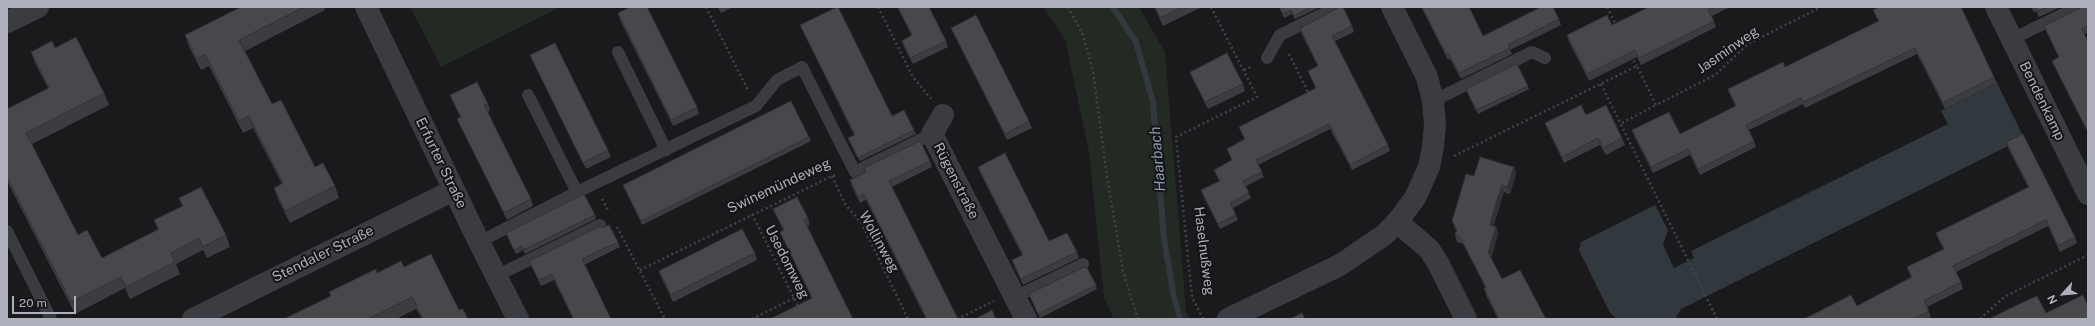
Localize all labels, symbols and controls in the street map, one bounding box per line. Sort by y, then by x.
street label: Jasminweg [1694,23,1762,77]
street label: Bendenkamp [2016,59,2068,143]
street label: Erfurter Straße [412,115,470,211]
water label: Haarbach [1146,126,1170,192]
street label: Rügenstraße [930,140,982,222]
street label: Swinemündeweg [725,155,833,217]
street label: Haselnußweg [1190,206,1218,296]
street label: Wollinweg [855,208,903,276]
street label: Stendaler Straße [270,222,376,286]
street label: Usedomweg [761,222,813,302]
north arrow [2043,274,2083,314]
scale bar [14,288,78,314]
text: N [2045,293,2060,306]
text: 20 m [19,296,47,310]

